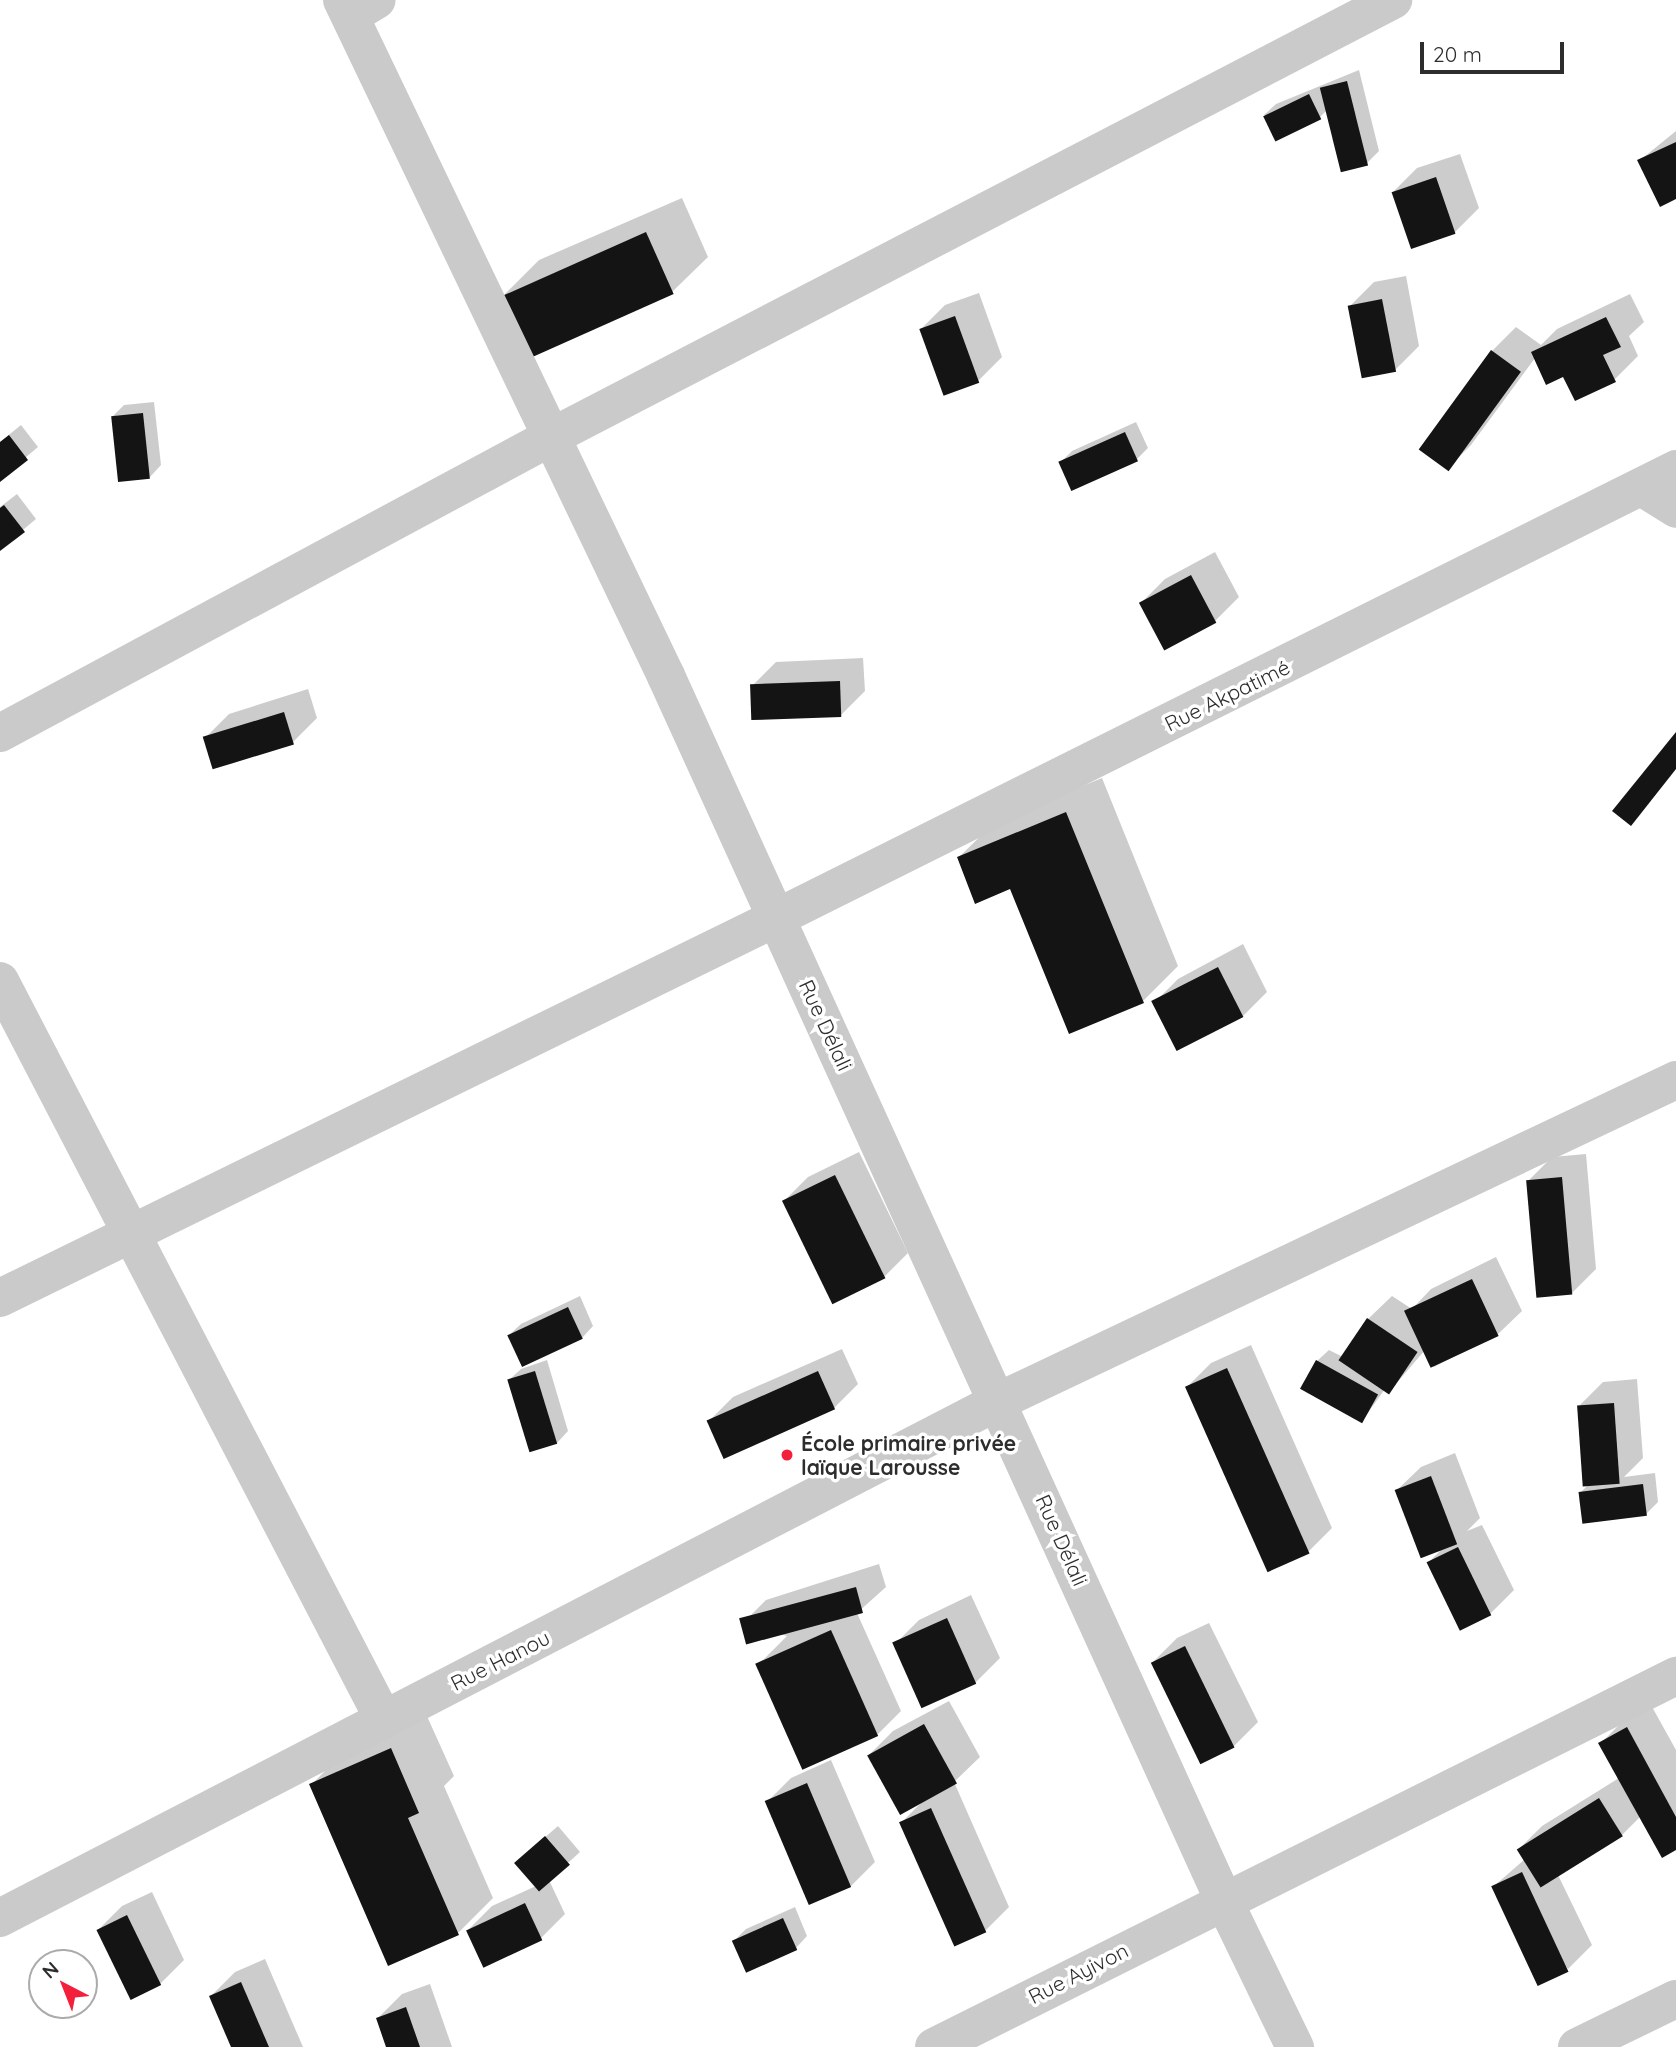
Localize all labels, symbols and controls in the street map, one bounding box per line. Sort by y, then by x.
scale bar [1424,28,1568,72]
text: 20 m [1433,41,1482,67]
street label: Rue Akpatimé [1160,654,1294,736]
street label: Rue Délali [794,976,858,1074]
place label: École primaire privée laïque Larousse [801,1430,1016,1480]
marker: École primaire privée laïque Larousse [779,1447,795,1463]
street label: Rue Délali [1031,1490,1093,1590]
street label: Rue Hanou [446,1624,554,1696]
street label: Rue Ayivon [1024,1937,1132,2009]
north arrow [28,1949,98,2019]
text: N [37,1956,64,1983]

